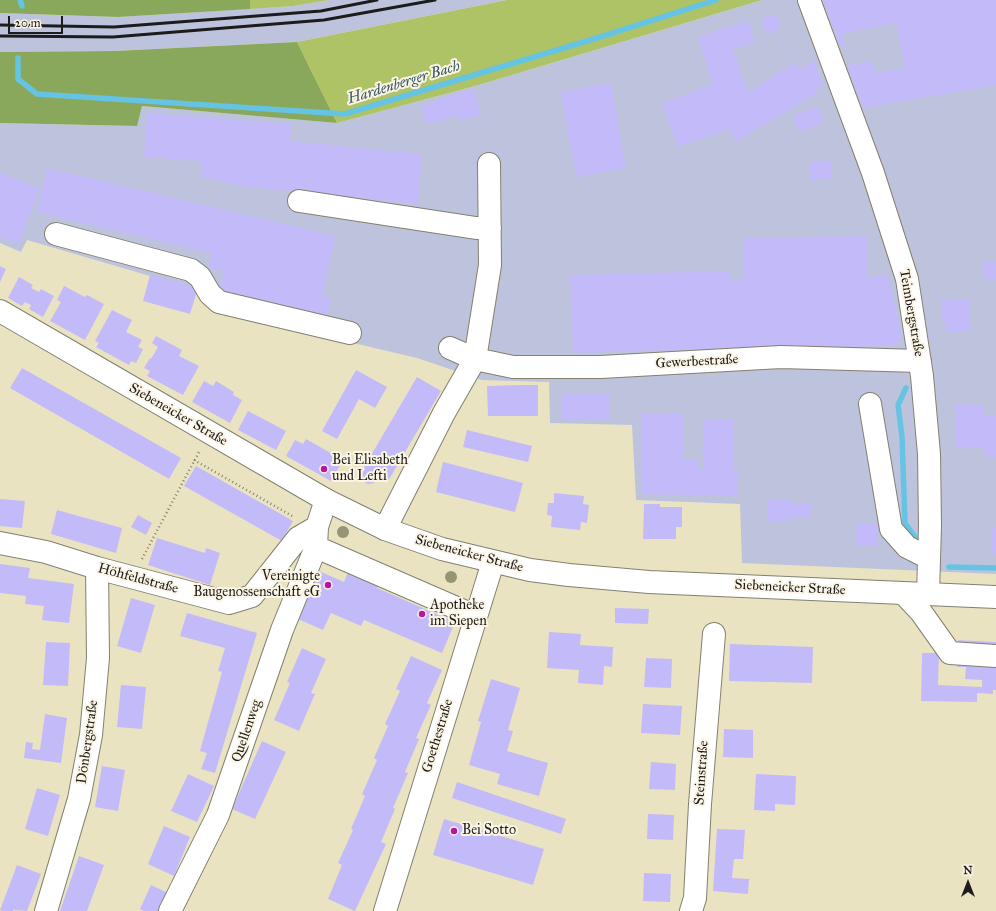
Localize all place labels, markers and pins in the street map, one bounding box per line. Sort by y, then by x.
place label: Bei Elisabeth und Lefti [332,453,408,486]
marker: Bei Elisabeth und Lefti [319,464,329,474]
place label: Vereinigte Baugenossenschaft eG [193,569,320,602]
marker: Vereinigte Baugenossenschaft eG [323,580,333,590]
place label: Apotheke im Siepen [430,598,487,630]
marker: Apotheke im Siepen [417,609,427,619]
place label: Bei Sotto [462,823,516,839]
marker: Bei Sotto [449,826,459,836]

